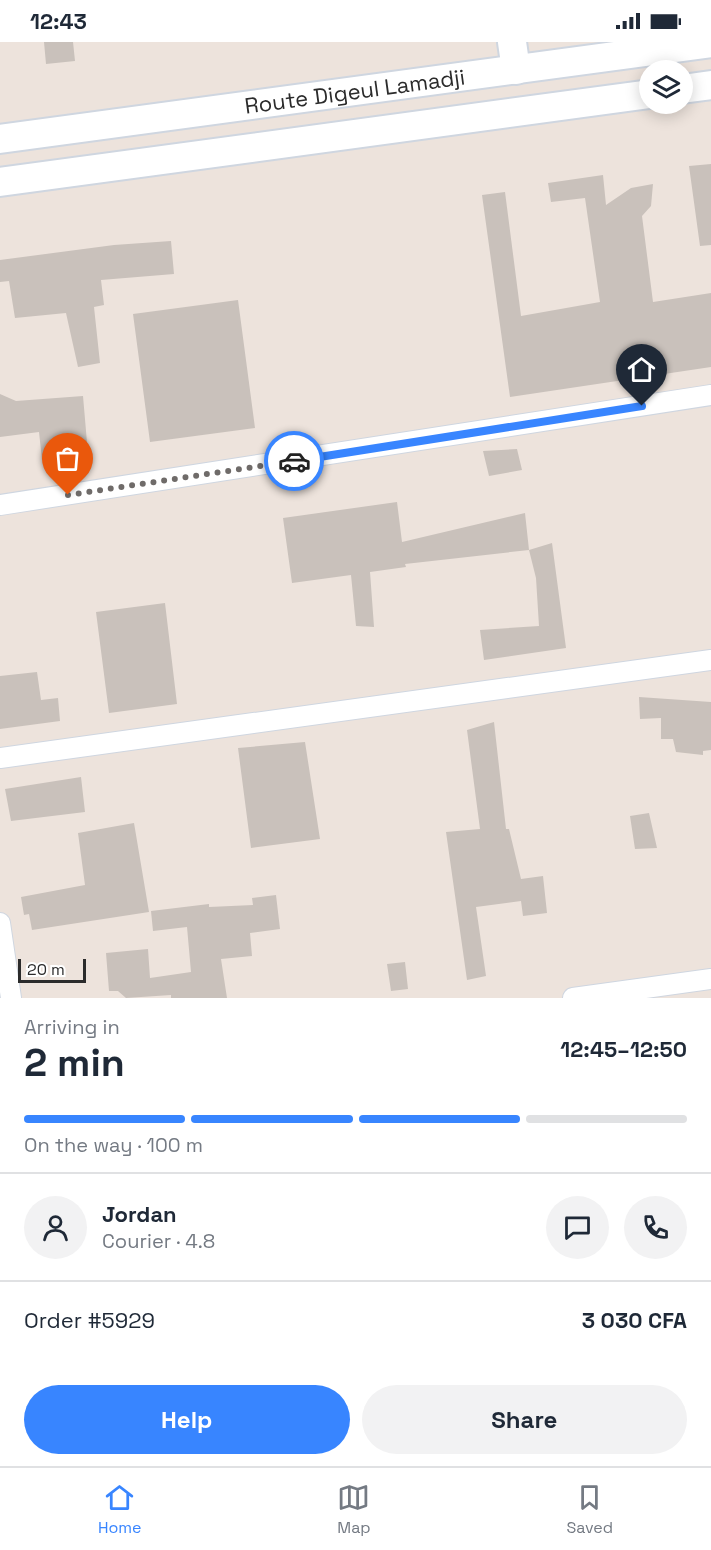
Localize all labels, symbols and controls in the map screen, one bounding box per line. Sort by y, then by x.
text: 12:43 [30,7,87,35]
map controls [639,60,693,114]
button: layers [639,60,693,114]
street label: Route Digeul Lamadji [243,62,467,120]
pin [616,344,667,406]
icon: home [625,353,658,386]
courier [264,431,324,491]
pin [42,433,93,495]
icon: bag [51,442,84,475]
icon: car [278,445,311,478]
scale bar [18,956,86,983]
text: 20 m [27,959,65,980]
text: Arriving in [24,1014,120,1040]
text: 12:45–12:50 [560,1035,687,1063]
text: 2 min [24,1038,125,1087]
text: On the way · 100 m [24,1132,203,1158]
button: person [24,1196,87,1259]
button: chat [546,1196,609,1259]
button: phone [624,1196,687,1259]
text: Jordan [102,1200,177,1228]
text: Courier · 4.8 [102,1228,215,1254]
text: Order #5929 [24,1306,155,1334]
text: 3 030 CFA [582,1306,687,1334]
button: Help [24,1385,350,1454]
button: Share [362,1385,687,1454]
tab: Home [98,1481,142,1538]
tab: Map [337,1481,371,1538]
tab: Saved [566,1481,613,1538]

